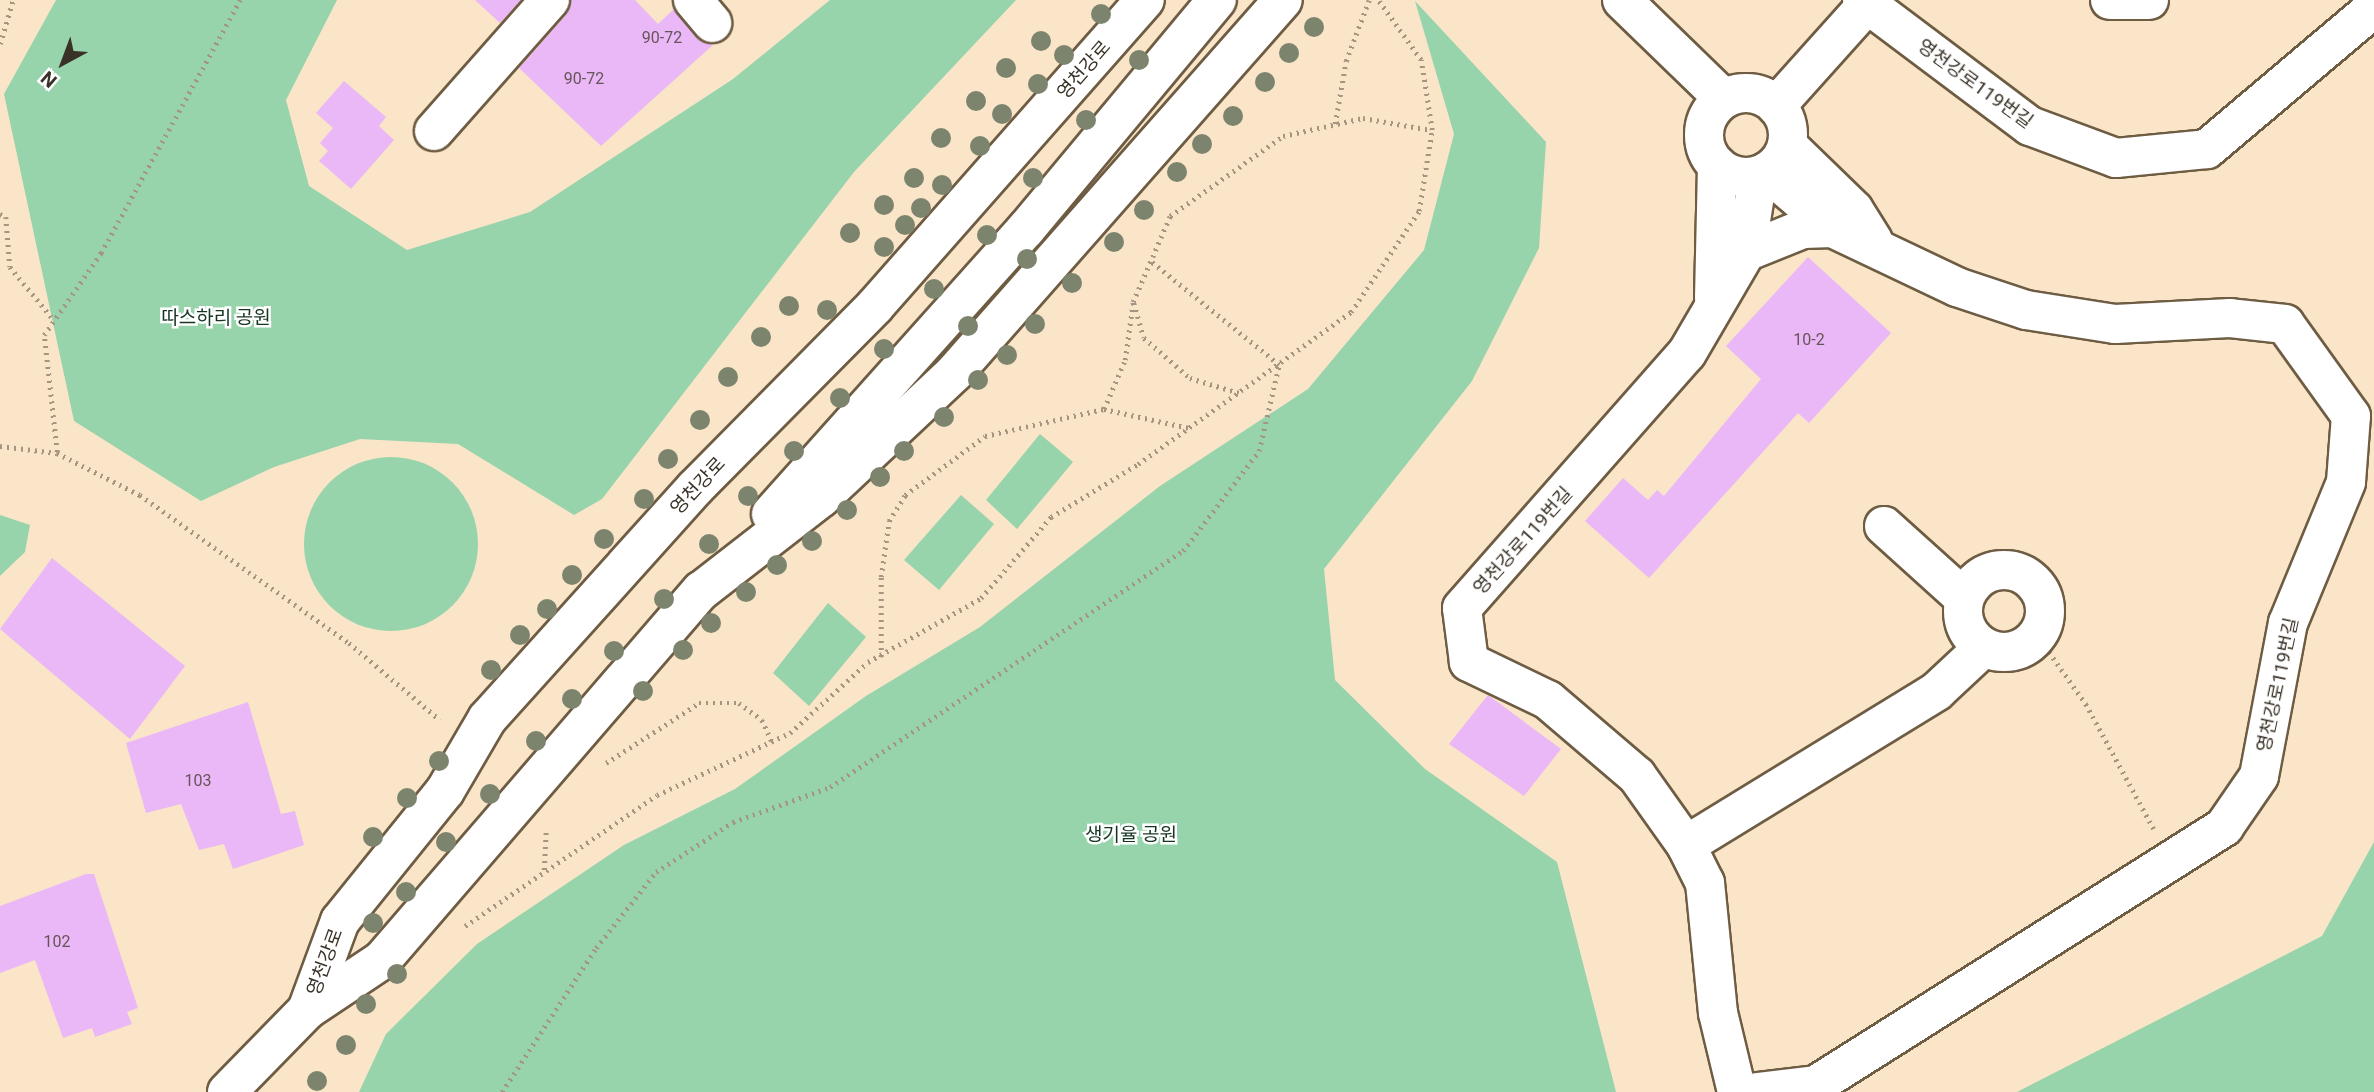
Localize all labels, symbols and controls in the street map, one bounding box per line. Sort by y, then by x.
north arrow [28,28,98,98]
house number: 90-72 [642,28,682,48]
street label: 영천강로119번길 [1913,35,2037,133]
street label: 영천강로 [1052,36,1116,104]
text: N [36,66,61,92]
house number: 90-72 [564,69,604,89]
park label: 따스하리 공원 [161,307,271,329]
house number: 10-2 [1793,330,1825,350]
street label: 영천강로 [666,453,730,519]
street label: 영천강로119번길 [1469,482,1577,600]
street label: 영천강로119번길 [2253,616,2303,754]
house number: 103 [185,771,211,791]
park label: 생기율 공원 [1085,824,1177,846]
street label: 영천강로 [302,925,348,999]
house number: 102 [44,932,70,952]

